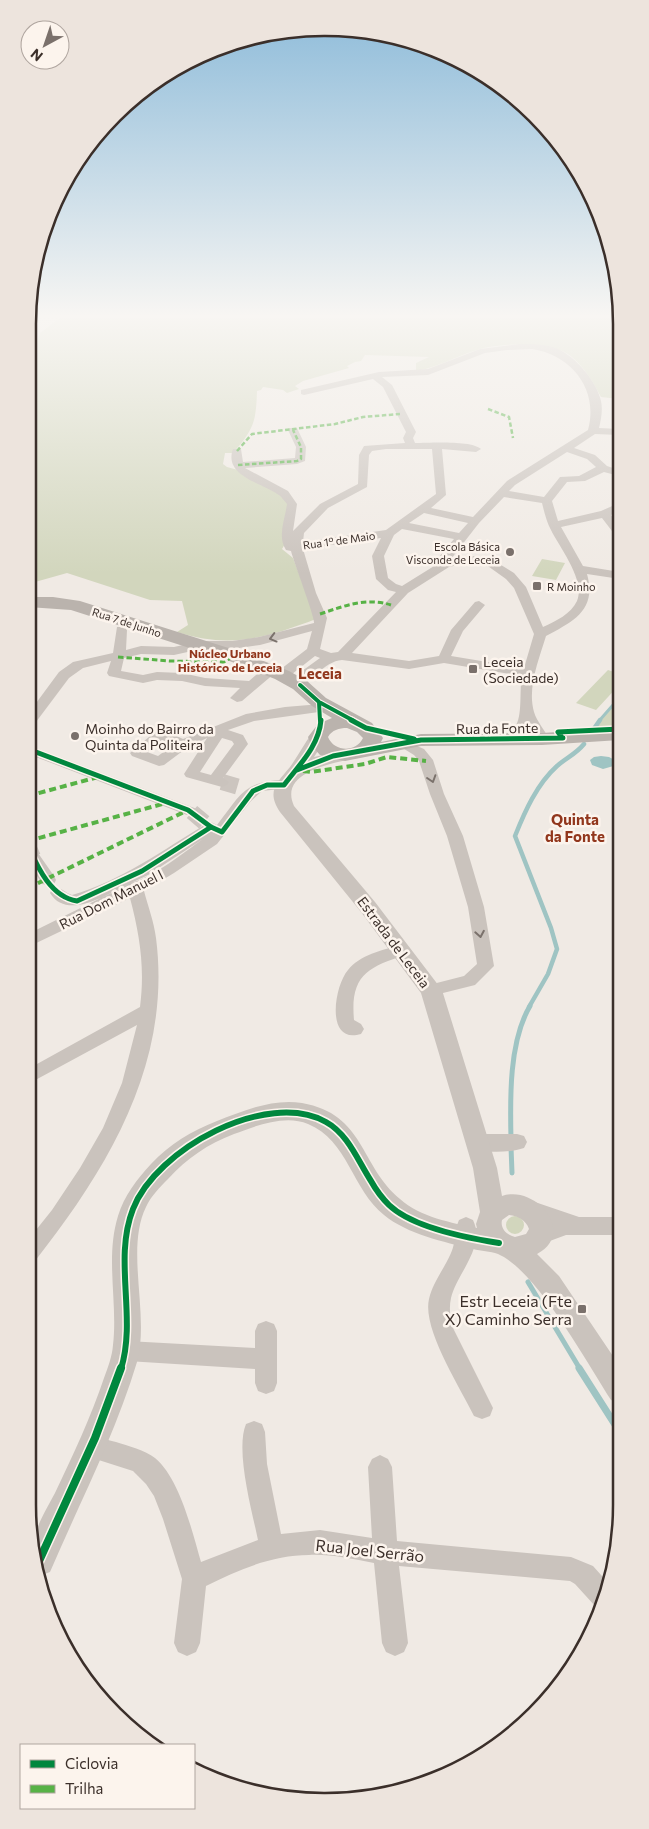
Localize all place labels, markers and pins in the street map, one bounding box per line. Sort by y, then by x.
place label: Escola Básica Visconde de Leceia [406,540,500,566]
marker: Escola Básica Visconde de Leceia [504,546,516,558]
marker: R Moinho [531,580,543,592]
place label: R Moinho [547,580,596,593]
place label: Leceia (Sociedade) [483,653,559,686]
marker: Leceia (Sociedade) [467,663,479,675]
place label: Moinho do Bairro da Quinta da Politeira [85,720,214,753]
marker: Moinho do Bairro da Quinta da Politeira [69,730,81,742]
place label: Estr Leceia (Fte X) Caminho Serra [445,1291,572,1328]
marker: Estr Leceia (Fte X) Caminho Serra [576,1303,588,1315]

